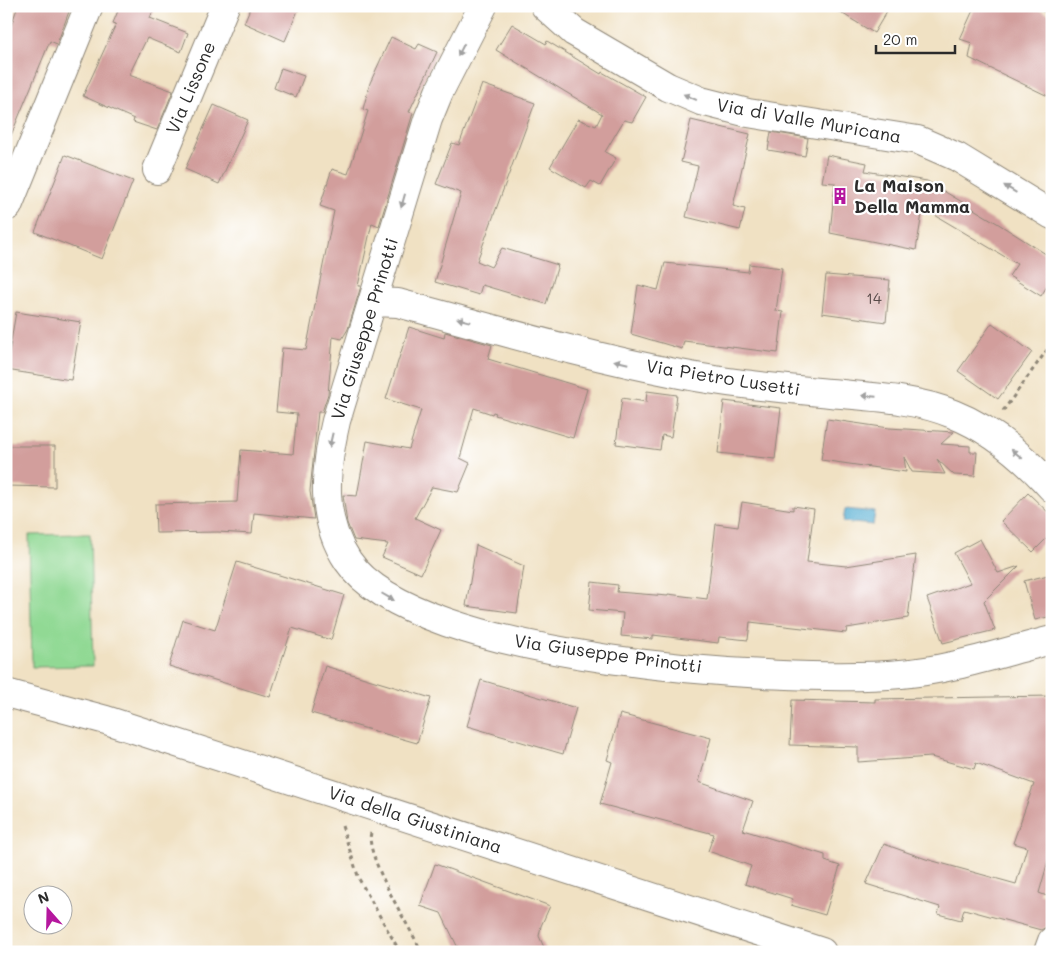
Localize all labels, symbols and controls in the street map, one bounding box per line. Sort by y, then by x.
scale bar [876,22,954,54]
text: 20 m [883,29,917,49]
street label: Via Lissone [160,38,220,138]
one-way arrow [457,42,465,57]
one-way arrow [683,92,697,100]
street label: Via di Valle Muricana [715,92,903,148]
place label: La Maison Della Mamma [854,173,970,218]
one-way arrow [1004,185,1017,194]
building icon: La Maison Della Mamma [830,186,850,206]
one-way arrow [399,194,407,209]
street label: Via Giuseppe Prinotti [325,235,403,423]
house number: 14 [866,288,882,308]
one-way arrow [457,316,472,324]
street label: Via Pietro Lusetti [644,353,802,401]
one-way arrow [614,358,629,366]
one-way arrow [860,392,876,400]
one-way arrow [327,433,335,448]
one-way arrow [1011,449,1023,460]
one-way arrow [382,593,395,602]
street label: Via Giuseppe Prinotti [513,628,704,678]
street label: Via della Giustiniana [325,780,505,858]
north arrow [22,886,72,936]
text: N [35,887,52,908]

